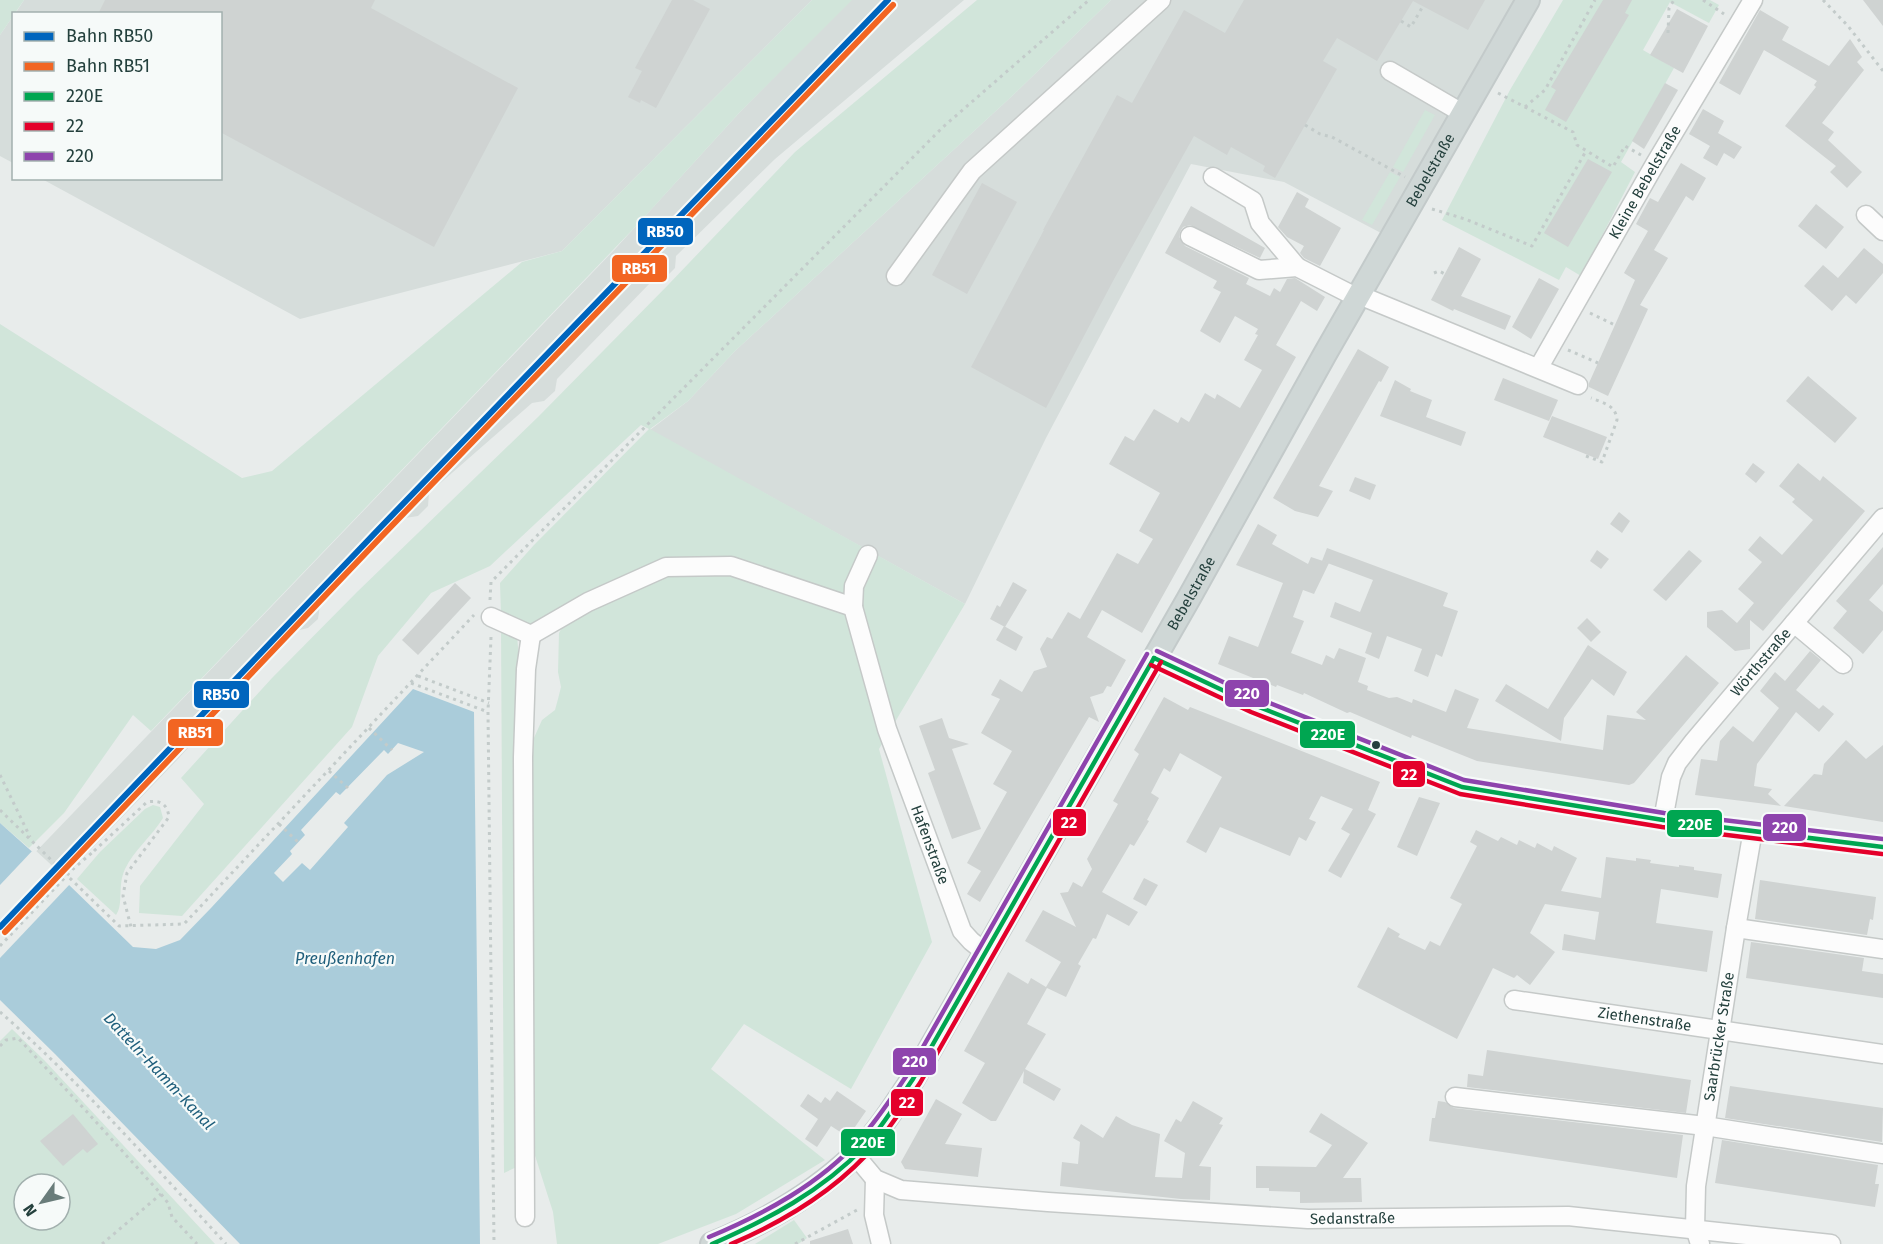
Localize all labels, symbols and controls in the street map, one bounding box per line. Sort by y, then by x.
legend [12,12,222,180]
text: Bahn RB50 [66,25,153,47]
text: Bahn RB51 [66,55,150,77]
text: 220E [66,85,104,107]
text: 22 [66,115,84,137]
street label: Kleine Bebelstraße [1605,122,1685,242]
street label: Bebelstraße [1402,130,1459,210]
text: 220 [66,145,94,167]
line badge: RB50 [637,217,694,246]
text: RB50 [646,222,684,241]
line badge: RB51 [611,254,668,283]
text: RB51 [622,259,656,278]
street label: Bebelstraße [1163,553,1219,633]
street label: Wörthstraße [1727,624,1795,700]
line badge: 220 [1224,679,1270,708]
line badge: RB50 [193,680,250,709]
text: 220 [1234,684,1260,703]
text: RB50 [202,685,240,704]
line badge: RB51 [167,718,224,747]
line badge: 220E [1299,720,1356,749]
text: RB51 [178,723,212,742]
text: 220E [1311,725,1345,744]
unlabelled marker [1370,739,1382,751]
line badge: 22 [1392,760,1426,788]
text: 22 [1401,765,1417,784]
street label: Hafenstraße [907,803,953,887]
line badge: 22 [1052,808,1087,837]
line badge: 220E [1666,809,1723,838]
text: 22 [1061,813,1077,832]
line badge: 220 [1762,813,1807,842]
text: 220E [1678,815,1712,834]
text: 220 [1772,818,1798,837]
water label: Preußenhafen [295,949,395,968]
street label: Saarbrücker Straße [1700,971,1738,1102]
street label: Ziethenstraße [1597,1003,1693,1035]
water label: Datteln-Hamm-Kanal [100,1008,218,1134]
line badge: 220 [892,1047,937,1076]
text: 220 [902,1052,928,1071]
line badge: 22 [890,1088,924,1117]
text: 22 [899,1093,915,1112]
line badge: 220E [840,1128,896,1157]
text: 220E [851,1133,885,1152]
north arrow [12,1172,72,1232]
text: N [19,1200,41,1220]
street label: Sedanstraße [1310,1209,1395,1228]

